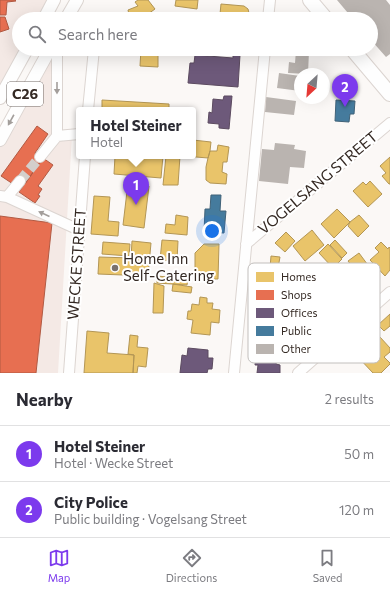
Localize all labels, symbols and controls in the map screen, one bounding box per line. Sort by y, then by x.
search box [12,12,378,56]
icon: search [26,23,48,45]
text: Search here [58,25,137,43]
north arrow [294,68,330,104]
pin: 2 [332,74,358,107]
road number: C26 [7,82,43,106]
one-way arrow [54,82,60,95]
popup [76,107,196,159]
one-way arrow [8,114,14,126]
text: Hotel Steiner [90,116,182,134]
street label: VOGELSANG STREET [254,127,381,238]
text: Hotel [90,134,123,150]
pin: 1 [123,172,149,205]
street label: WECKE STREET [63,207,89,320]
one-way arrow [37,210,49,216]
your location [202,221,222,241]
place label: Home Inn Self-Catering [123,249,214,284]
marker: Home Inn Self-Catering [110,263,120,273]
legend [248,263,380,363]
text: Homes [281,270,316,283]
text: Shops [281,288,312,301]
text: Offices [281,306,318,319]
text: Public [281,324,312,337]
text: Other [281,342,312,355]
text: Nearby [16,389,73,410]
text: 2 results [325,391,374,407]
text: Hotel Steiner [54,437,145,455]
text: 1 [26,446,32,462]
text: 50 m [344,446,374,462]
text: Hotel · Wecke Street [54,455,173,471]
text: City Police [54,493,128,511]
text: 2 [25,502,33,518]
text: 120 m [339,502,374,518]
text: Public building · Vogelsang Street [54,511,247,527]
tab: Map [48,547,70,584]
tab: Directions [166,547,217,584]
tab: Saved [313,547,342,584]

